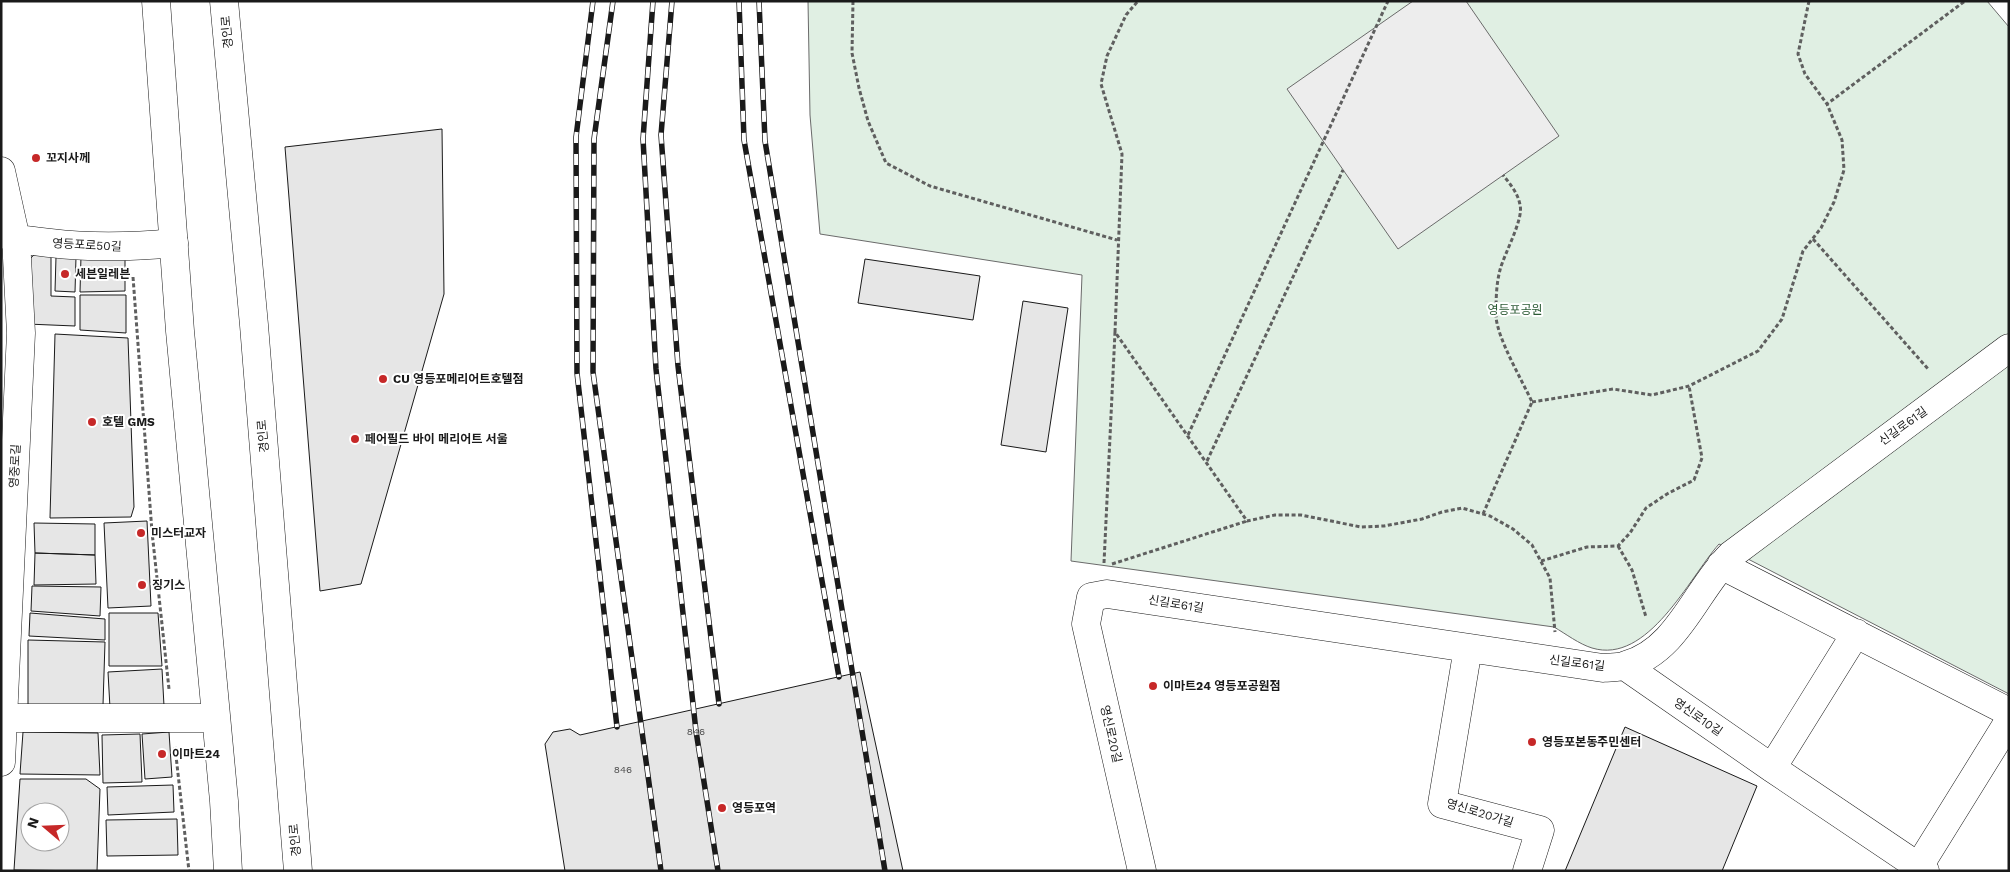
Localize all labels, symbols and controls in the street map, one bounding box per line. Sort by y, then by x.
street label: 경인로 [219,15,235,49]
place label: 꼬지사께 [46,151,90,165]
marker: 꼬지사께 [30,152,42,164]
street label: 영등포로50길 [52,236,122,254]
place label: 세븐일레븐 [75,267,130,281]
marker: 세븐일레븐 [59,268,71,280]
park label: 영등포공원 [1487,303,1543,317]
place label: CU 영등포메리어트호텔점 [393,372,524,386]
marker: CU 영등포메리어트호텔점 [377,373,389,385]
street label: 신길로61길 [1876,404,1930,448]
place label: 호텔 GMS [102,415,155,429]
marker: 호텔 GMS [86,416,98,428]
street label: 경인로 [255,419,271,453]
place label: 페어필드 바이 메리어트 서울 [365,432,508,446]
marker: 페어필드 바이 메리어트 서울 [349,433,361,445]
street label: 영중로길 [7,444,23,488]
place label: 미스터교자 [151,526,206,540]
marker: 미스터교자 [135,527,147,539]
place label: 징기스 [152,578,185,592]
marker: 징기스 [136,579,148,591]
street label: 신길로61길 [1147,593,1205,615]
street label: 신길로61길 [1548,653,1606,673]
place label: 이마트24 영등포공원점 [1163,679,1281,693]
marker: 이마트24 영등포공원점 [1147,680,1159,692]
street label: 영신로10길 [1671,695,1725,739]
street label: 영신로20길 [1098,704,1124,764]
house number: 846 [687,726,705,737]
place label: 영등포본동주민센터 [1542,735,1641,749]
marker: 영등포본동주민센터 [1526,736,1538,748]
place label: 이마트24 [172,747,220,761]
marker: 이마트24 [156,748,168,760]
house number: 846 [614,764,632,775]
street label: 영신로20가길 [1445,796,1515,830]
place label: 영등포역 [732,801,776,815]
north arrow [20,802,70,852]
marker: 영등포역 [716,802,728,814]
text: N [23,815,42,830]
street label: 경인로 [287,823,303,857]

